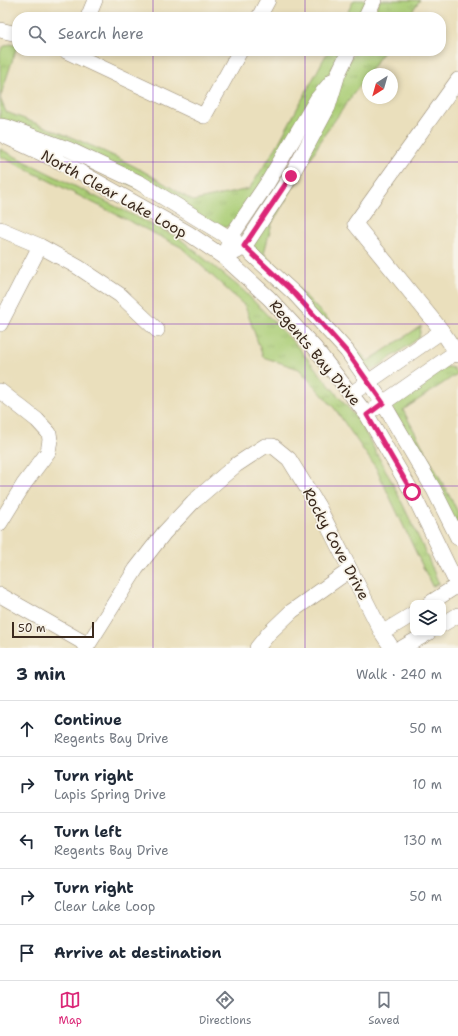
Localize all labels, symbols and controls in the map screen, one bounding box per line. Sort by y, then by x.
search box [12,12,446,56]
icon: search [26,23,48,45]
text: Search here [58,24,144,44]
north arrow [362,68,398,104]
street label: North Clear Lake Loop [37,145,191,243]
route end [282,167,300,185]
street label: Regents Bay Drive [265,296,365,410]
route start [403,483,421,501]
street label: Rocky Cove Drive [298,484,374,604]
map controls [410,600,446,636]
button: layers [410,600,446,636]
scale bar [12,620,94,639]
text: 50 m [18,621,46,636]
text: 3 min [16,663,66,685]
text: Walk · 240 m [356,666,442,683]
text: Continue [54,710,122,730]
icon: ahead [16,718,38,740]
text: 50 m [409,720,442,737]
text: Regents Bay Drive [54,730,169,747]
text: Turn right [54,766,134,786]
icon: right [16,774,38,796]
text: 10 m [412,776,442,793]
text: Lapis Spring Drive [54,786,166,803]
text: Turn left [54,822,122,842]
icon: left [16,830,38,852]
text: 130 m [404,832,442,849]
text: Regents Bay Drive [54,842,169,859]
text: Turn right [54,878,134,898]
icon: right [16,886,38,908]
text: 50 m [409,888,442,905]
text: Clear Lake Loop [54,898,155,915]
icon: arrive [16,942,38,964]
text: Arrive at destination [54,943,222,963]
tab: Map [58,989,82,1028]
tab: Directions [199,989,251,1028]
tab: Saved [368,989,400,1028]

